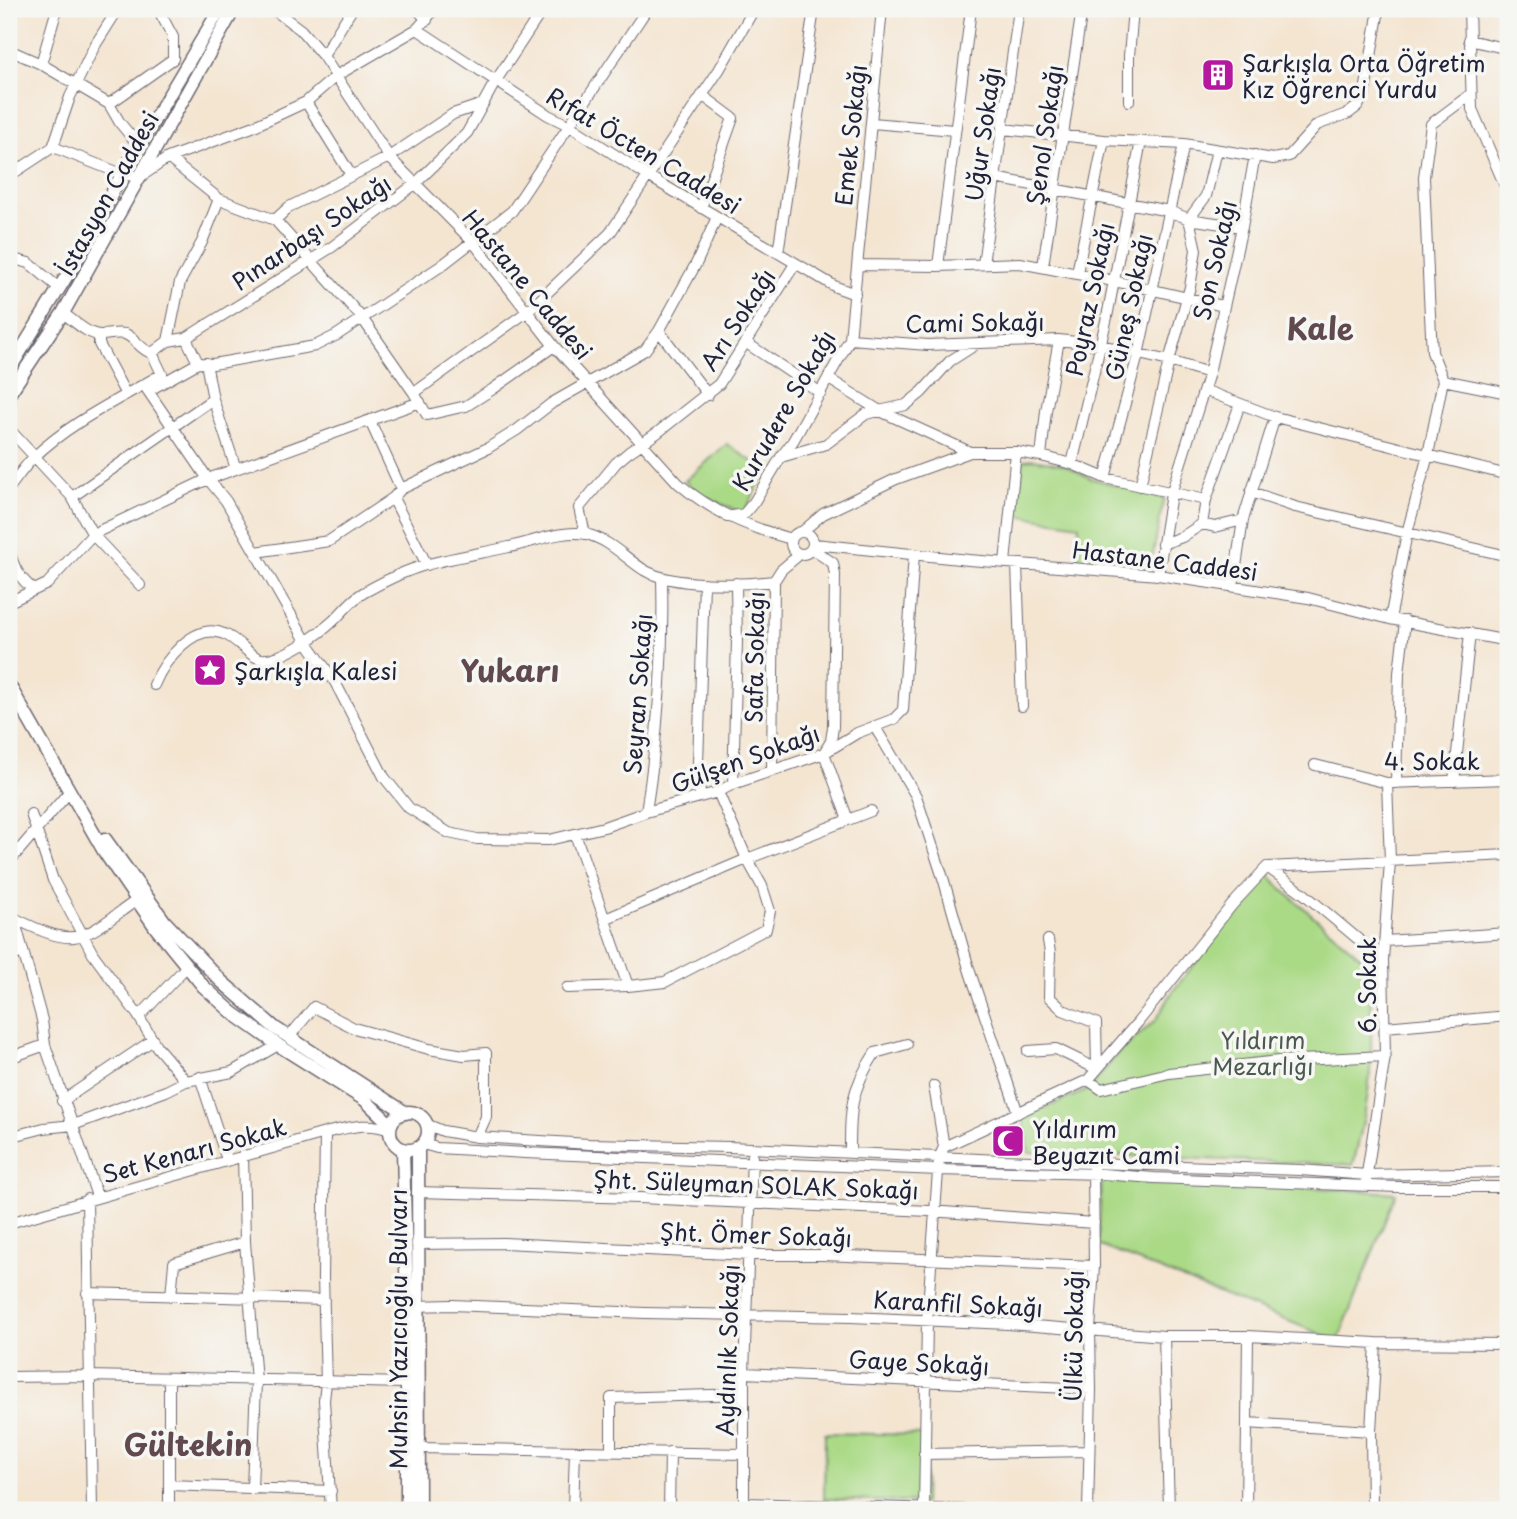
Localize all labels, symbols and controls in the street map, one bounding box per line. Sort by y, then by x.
place label: Şarkışla Orta Öğretim Kız Öğrenci Yurdu [1242,45,1486,106]
building icon: Şarkışla Orta Öğretim Kız Öğrenci Yurdu [1199,56,1237,94]
street label: Şenol Sokağı [1017,62,1071,208]
street label: Emek Sokağı [825,63,875,207]
street label: Uğur Sokağı [955,64,1009,204]
street label: Rıfat Öcten Caddesi [540,78,748,222]
street label: İstasyon Caddesi [47,104,167,282]
street label: Pınarbaşı Sokağı [224,166,398,298]
street label: Son Sokağı [1183,196,1245,324]
street label: Hastane Caddesi [455,201,601,367]
street label: Poyraz Sokağı [1056,219,1122,379]
street label: Güneş Sokağı [1095,230,1161,384]
street label: Arı Sokağı [691,261,783,377]
street label: Cami Sokağı [905,303,1045,341]
district label: Kale [1286,305,1354,350]
street label: Kurudere Sokağı [723,323,843,497]
street label: Hastane Caddesi [1070,531,1260,589]
street label: Safa Sokağı [735,591,773,723]
street label: Seyran Sokağı [614,612,660,776]
district label: Yukarı [461,647,559,692]
place icon: Şarkışla Kalesi [191,651,229,689]
place label: Şarkışla Kalesi [234,653,397,688]
street label: Gülşen Sokağı [666,715,824,801]
street label: 4. Sokak [1384,743,1480,778]
street label: 6. Sokak [1349,937,1384,1033]
park label: Yıldırım Mezarlığı [1212,1022,1314,1083]
street label: Set Kenarı Sokak [98,1109,290,1191]
place label: Yıldırım Beyazıt Cami [1032,1111,1180,1172]
mosque icon: Yıldırım Beyazıt Cami [989,1122,1027,1160]
street label: Şht. Süleyman SOLAK Sokağı [593,1161,919,1207]
street label: Muhsin Yazıcıoğlu Bulvarı [380,1189,415,1469]
street label: Şht. Ömer Sokağı [659,1213,853,1255]
street label: Aydınlık Sokağı [707,1263,747,1437]
street label: Ülkü Sokağı [1054,1270,1092,1402]
street label: Karanfil Sokağı [872,1281,1044,1325]
street label: Gaye Sokağı [848,1341,990,1383]
district label: Gültekin [123,1421,253,1466]

